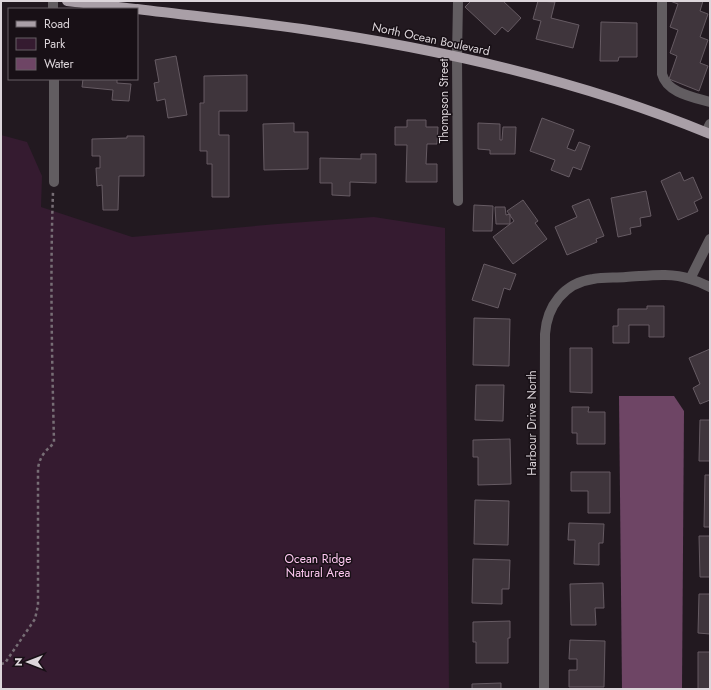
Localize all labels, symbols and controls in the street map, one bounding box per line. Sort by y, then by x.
legend [8,8,138,80]
text: Road [44,15,70,33]
street label: North Ocean Boulevard [370,18,492,60]
text: Park [44,35,66,53]
text: Water [44,55,75,73]
street label: Thompson Street [435,59,453,143]
street label: Harbour Drive North [523,370,541,476]
park label: Ocean Ridge Natural Area [285,550,351,582]
north arrow [8,642,48,682]
text: N [10,658,26,666]

